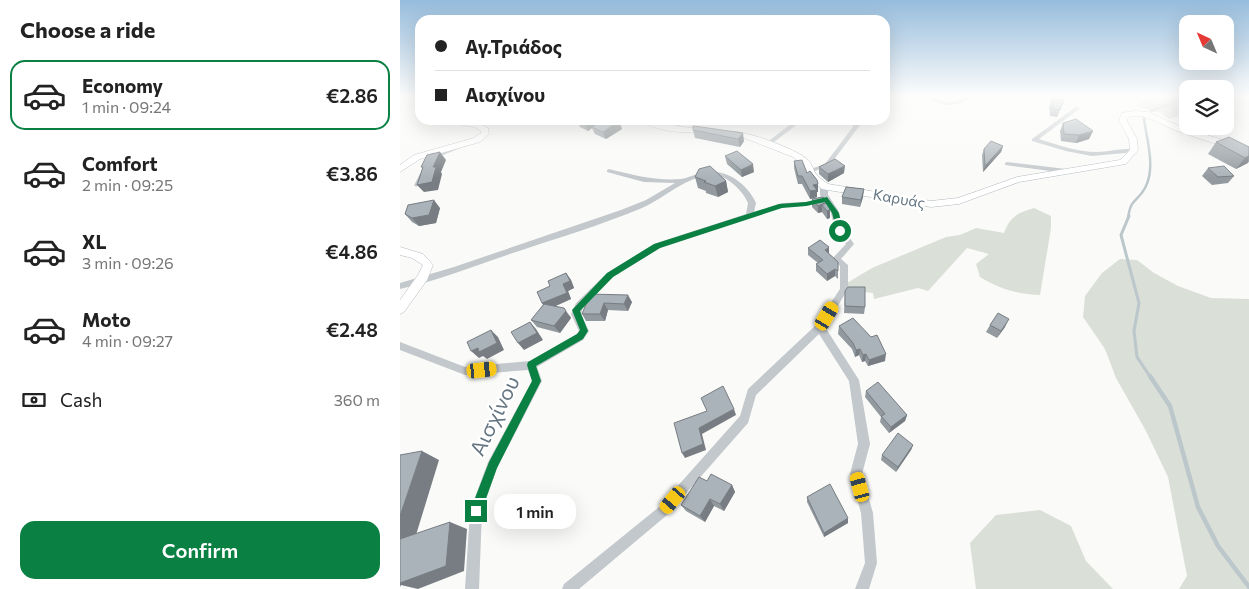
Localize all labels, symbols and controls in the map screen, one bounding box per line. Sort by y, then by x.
north arrow [1179,15,1234,70]
map controls [1179,15,1234,135]
text: Choose a ride [20,16,155,43]
text: Αγ.Τριάδος [465,35,562,58]
icon: car [22,73,67,118]
text: Economy [82,74,163,97]
button: layers [1179,80,1234,135]
text: Αισχίνου [465,83,545,106]
text: €2.86 [326,84,378,107]
text: 1 min · 09:24 [82,97,171,116]
icon: car [22,151,67,196]
text: Comfort [82,152,158,175]
text: €3.86 [326,162,378,185]
text: 2 min · 09:25 [82,175,173,194]
street label: Καρυάς [872,185,927,211]
route start [829,220,851,242]
icon: car [22,229,67,274]
text: XL [82,230,107,253]
text: €4.86 [325,240,378,263]
text: 3 min · 09:26 [82,253,174,272]
car [812,299,841,333]
icon: car [22,307,67,352]
text: Moto [82,308,131,331]
text: €2.48 [326,318,378,341]
text: 4 min · 09:27 [82,331,173,350]
car [466,361,497,379]
street label: Αισχίνου [464,371,524,459]
icon: cash [20,386,48,414]
text: Cash [60,388,102,411]
text: 360 m [334,390,380,409]
car [848,471,871,503]
car [657,484,688,516]
callout: 1 min [494,494,576,528]
route end [465,500,487,522]
text: 1 min [516,502,554,521]
button: Confirm [20,521,380,579]

